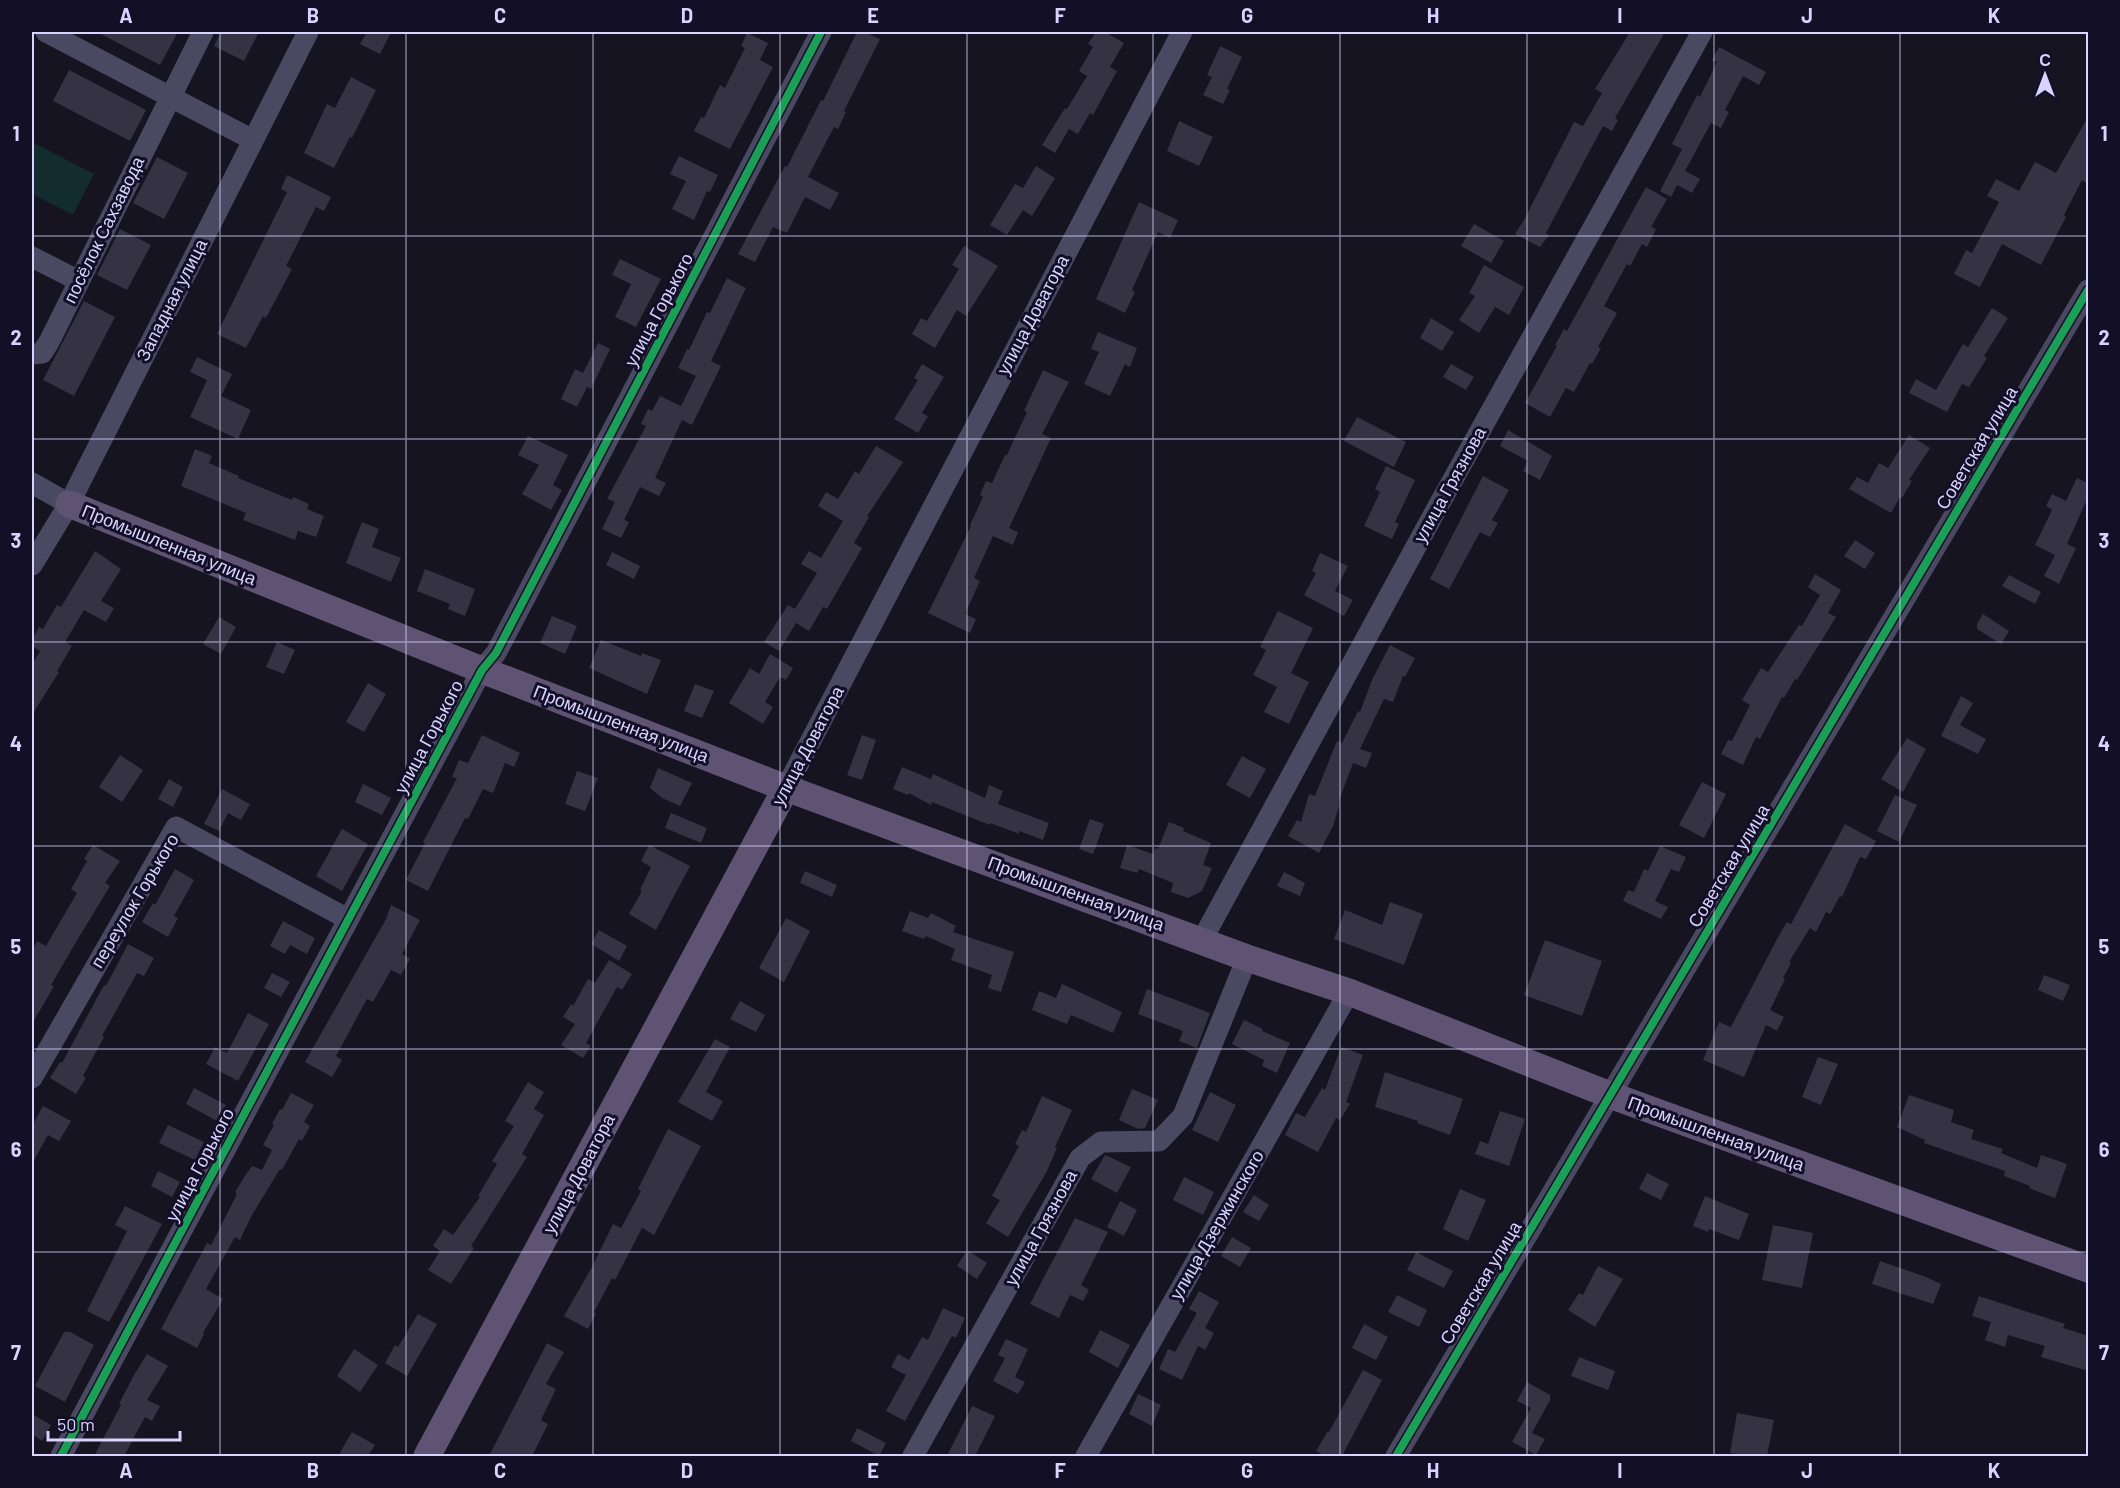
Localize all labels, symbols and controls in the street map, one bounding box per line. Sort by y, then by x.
text: A [119,3,133,27]
text: B [307,3,319,27]
text: C [494,3,506,27]
text: D [681,3,693,27]
text: E [867,3,879,27]
text: F [1054,3,1066,27]
text: G [1241,3,1253,27]
text: H [1427,3,1439,27]
text: I [1617,3,1623,27]
text: J [1801,3,1813,27]
text: K [1988,3,2001,27]
north arrow [2015,45,2075,105]
text: С [2039,50,2051,69]
text: 1 [12,121,20,145]
text: 1 [2100,121,2108,145]
street label: посёлок Сахзавода [58,152,149,307]
street label: Западная улица [131,234,212,364]
street label: улица Горького [619,249,697,370]
street label: улица Доватора [991,250,1073,378]
text: 2 [10,325,22,349]
text: 2 [2098,325,2110,349]
street label: Советская улица [1931,381,2022,513]
street label: улица Грязнова [1408,422,1490,546]
street label: Промышленная улица [79,499,261,589]
text: 3 [11,528,21,552]
text: 3 [2099,528,2109,552]
street label: улица Горького [389,676,467,797]
street label: Промышленная улица [531,679,713,767]
street label: улица Доватора [766,681,848,809]
text: 4 [10,731,22,755]
text: 4 [2098,731,2110,755]
street label: Советская улица [1683,799,1774,931]
street label: переулок Горького [85,829,183,972]
street label: Промышленная улица [985,851,1168,936]
text: 5 [11,934,22,958]
text: 5 [2099,934,2110,958]
street label: Промышленная улица [1625,1091,1808,1176]
street label: улица Горького [160,1104,238,1225]
street label: улица Доватора [537,1109,619,1237]
text: 6 [11,1137,22,1161]
text: 6 [2099,1137,2110,1161]
street label: улица Дзержинского [1164,1146,1268,1303]
street label: улица Грязнова [999,1165,1081,1289]
street label: Советская улица [1435,1216,1526,1348]
text: 7 [11,1340,21,1364]
text: 7 [2099,1340,2109,1364]
scale bar [48,1404,180,1442]
text: 50 m [57,1413,95,1435]
text: A [119,1458,133,1482]
text: B [307,1458,319,1482]
text: C [494,1458,506,1482]
text: D [681,1458,693,1482]
text: E [867,1458,879,1482]
text: F [1054,1458,1066,1482]
text: G [1241,1458,1253,1482]
text: H [1427,1458,1439,1482]
text: I [1617,1458,1623,1482]
text: J [1801,1458,1813,1482]
text: K [1988,1458,2001,1482]

